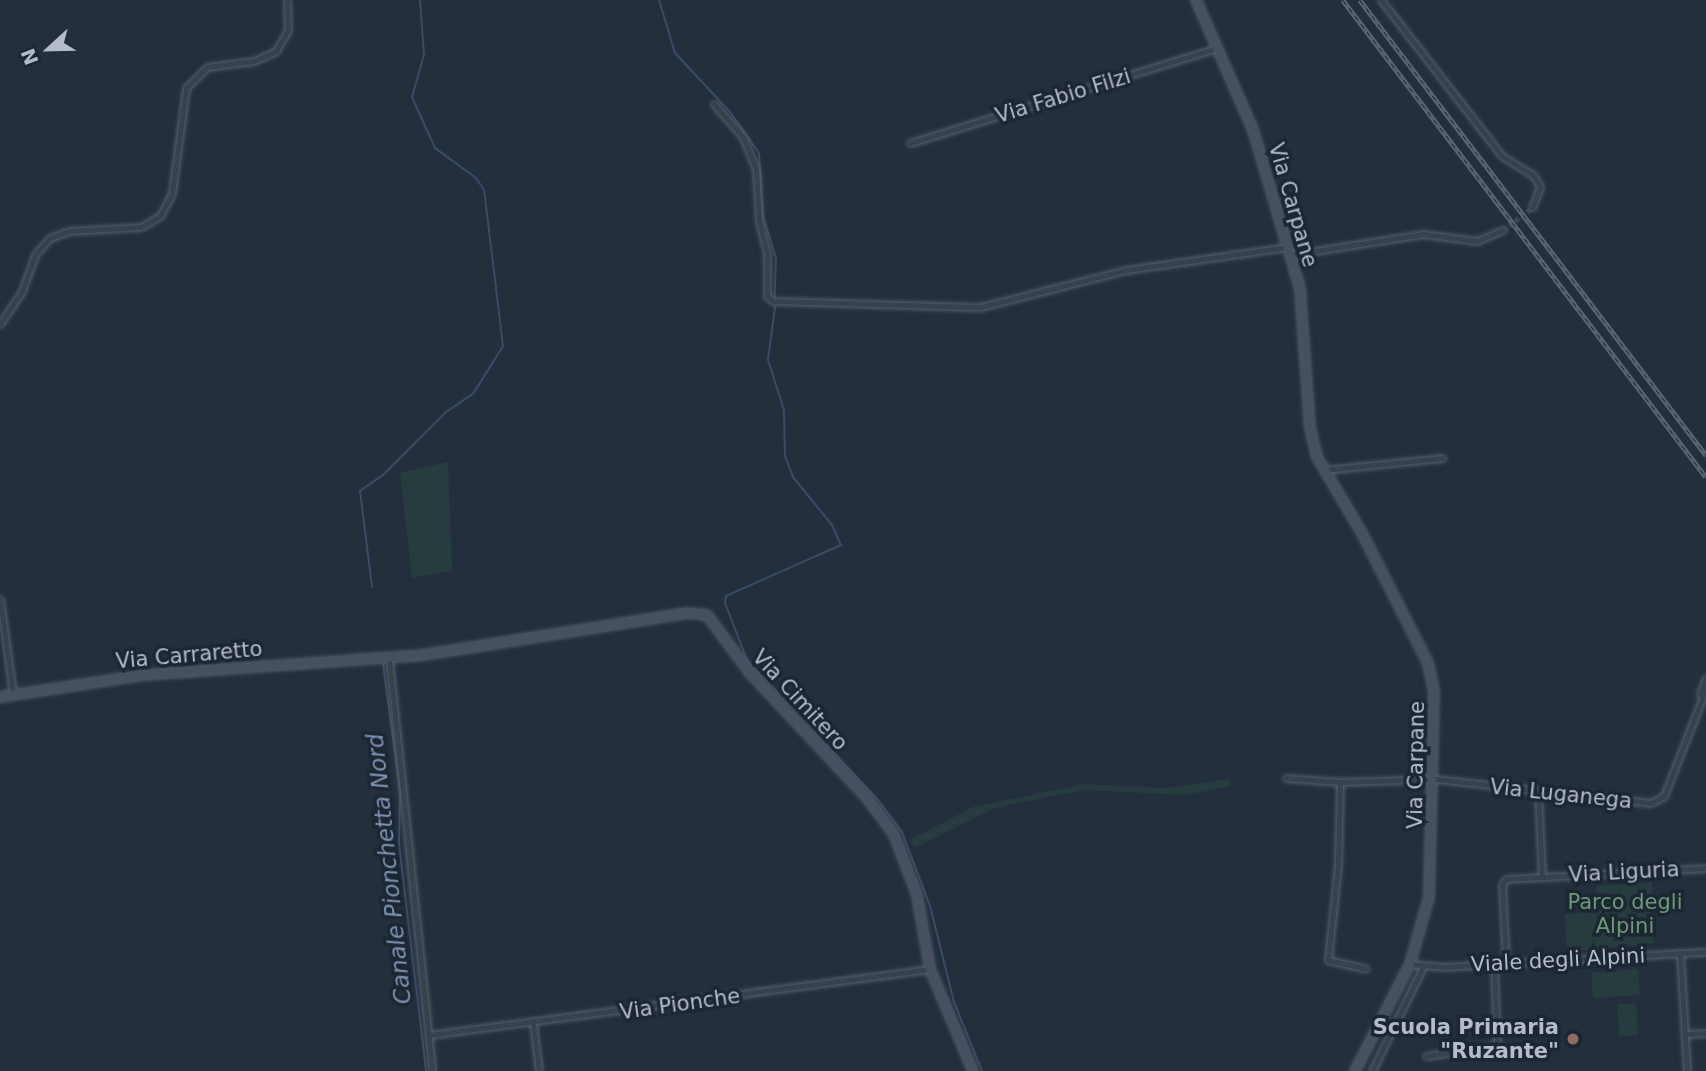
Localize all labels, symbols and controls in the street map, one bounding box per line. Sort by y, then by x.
north arrow [14,14,84,84]
text: N [16,45,43,68]
street label: Via Fabio Filzi [992,63,1134,129]
street label: Via Carpane [1263,140,1323,270]
street label: Via Carraretto [115,636,263,674]
street label: Via Cimitero [747,645,853,755]
street label: Via Carpane [1402,701,1430,829]
water label: Canale Pionchetta Nord [361,732,417,1006]
street label: Via Luganega [1489,774,1633,814]
street label: Via Liguria [1568,857,1680,887]
park label: Parco degli Alpini [1567,889,1683,939]
street label: Viale degli Alpini [1470,943,1646,977]
street label: Via Pionche [618,983,742,1025]
place label: Scuola Primaria "Ruzante" [1373,1014,1559,1064]
marker: Scuola Primaria "Ruzante" [1565,1031,1581,1047]

